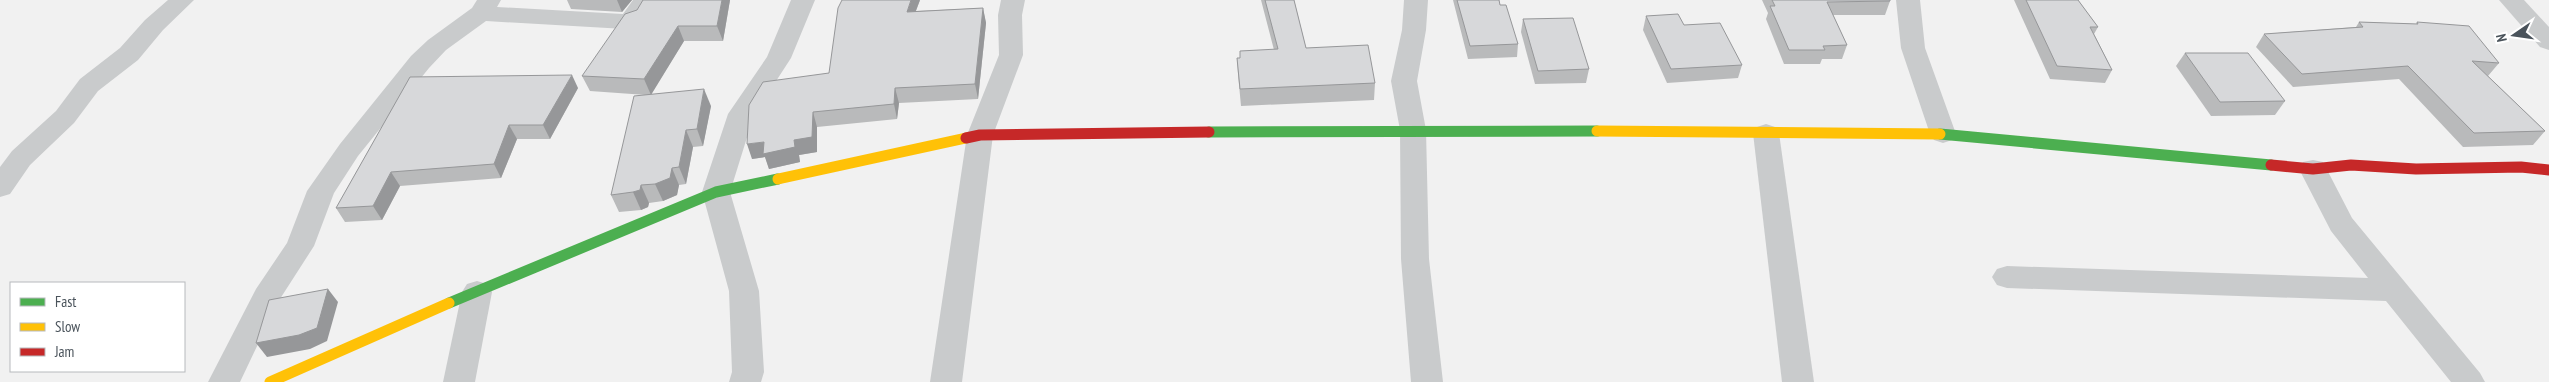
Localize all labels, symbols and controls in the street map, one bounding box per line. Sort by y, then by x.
north arrow [2489,10,2539,60]
text: N [2492,32,2511,44]
legend [10,282,185,372]
text: Fast [55,292,76,311]
text: Slow [55,317,80,336]
text: Jam [54,342,74,361]

